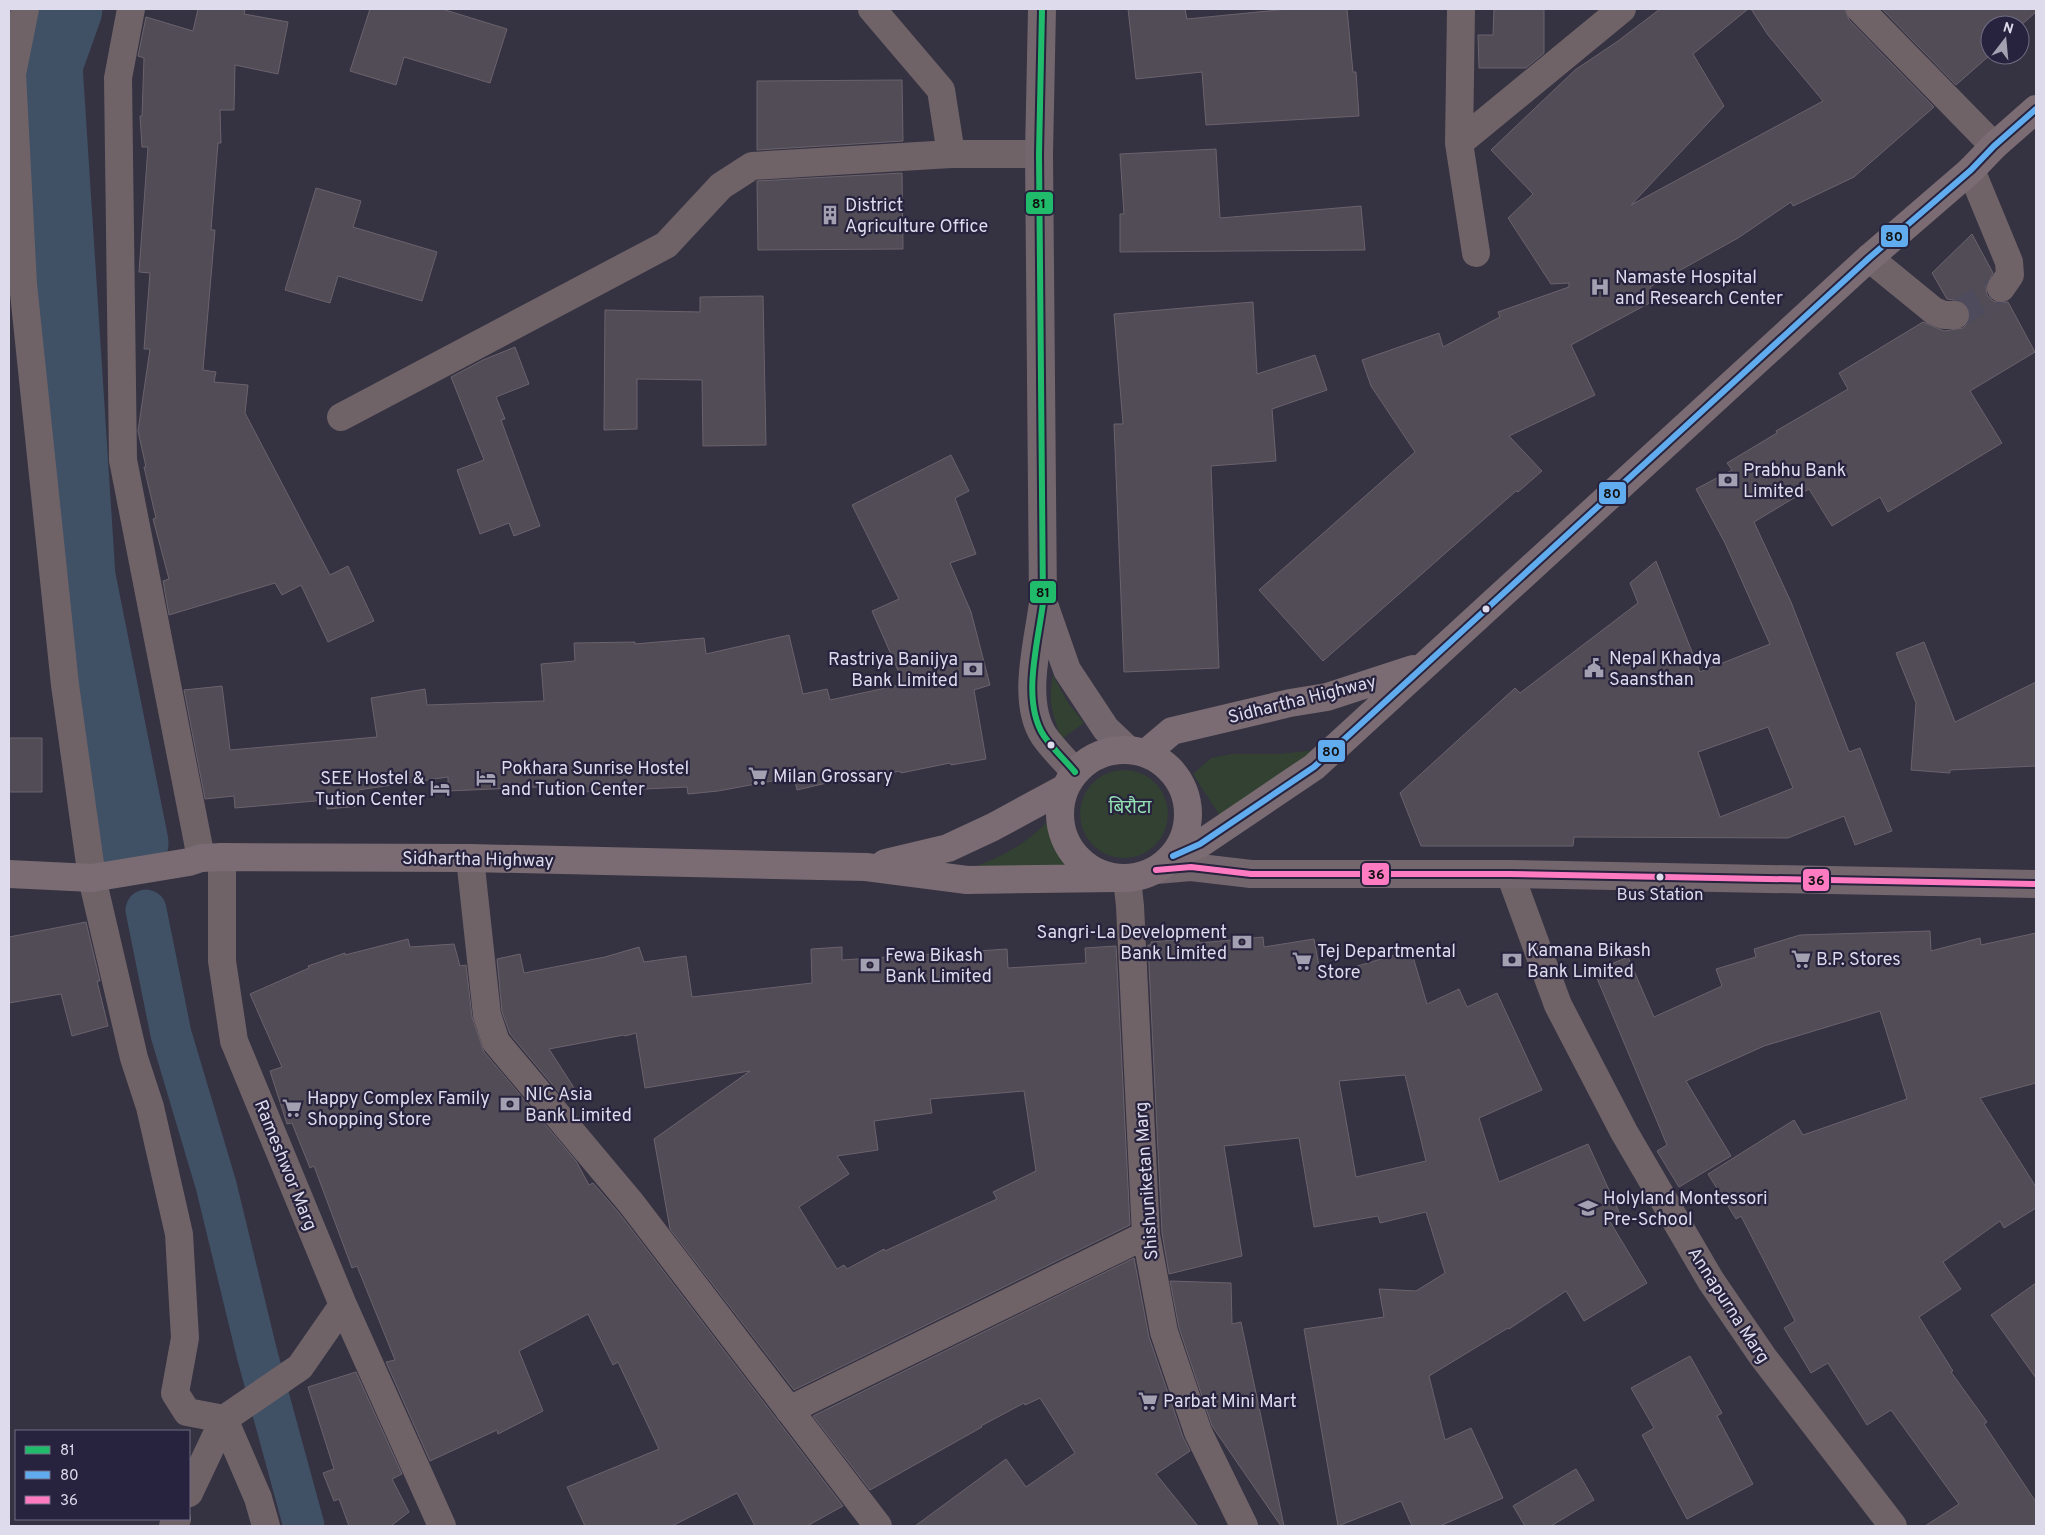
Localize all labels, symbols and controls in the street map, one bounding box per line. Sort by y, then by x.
north arrow [1980,15,2030,65]
text: N [2001,19,2015,39]
line badge: 81 [1025,191,1054,215]
place label: District Agriculture Office [845,195,988,239]
text: 81 [1032,196,1046,213]
building icon: District Agriculture Office [819,204,841,226]
line badge: 80 [1880,224,1909,248]
text: 80 [1885,229,1903,246]
place label: Namaste Hospital and Research Center [1615,267,1783,311]
hospital icon: Namaste Hospital and Research Center [1589,276,1611,298]
place label: Prabhu Bank Limited [1743,460,1846,504]
bank icon: Prabhu Bank Limited [1717,469,1739,491]
line badge: 80 [1598,481,1627,505]
text: 80 [1603,486,1621,503]
line badge: 81 [1029,580,1057,604]
text: 81 [1036,585,1050,602]
unlabelled marker [1481,604,1491,614]
place label: Nepal Khadya Saansthan [1609,648,1721,692]
place label: Rastriya Banijya Bank Limited [828,649,958,693]
public building icon: Nepal Khadya Saansthan [1583,657,1605,679]
bank icon: Rastriya Banijya Bank Limited [962,658,984,680]
street label: Sidhartha Highway [1226,671,1379,730]
line badge: 80 [1317,739,1346,763]
unlabelled marker [1046,740,1056,750]
text: 80 [1322,744,1340,761]
place label: Pokhara Sunrise Hostel and Tution Center [501,758,689,802]
supermarket icon: Milan Grossary [747,765,769,787]
place label: Milan Grossary [773,766,893,789]
hotel icon: Pokhara Sunrise Hostel and Tution Center [475,767,497,789]
place label: SEE Hostel & Tution Center [315,768,425,812]
hotel icon: SEE Hostel & Tution Center [429,777,451,799]
district label: बिरौटा [1109,796,1153,820]
street label: Sidhartha Highway [402,848,554,873]
line badge: 36 [1361,862,1390,886]
text: 36 [1368,867,1385,884]
line badge: 36 [1802,868,1830,892]
marker: Bus Station [1655,872,1665,882]
text: 36 [1808,873,1825,890]
place label: Bus Station [1616,885,1704,907]
place label: Sangri-La Development Bank Limited [1037,922,1227,966]
bank icon: Sangri-La Development Bank Limited [1231,931,1253,953]
place label: Kamana Bikash Bank Limited [1527,940,1651,984]
place label: Tej Departmental Store [1317,941,1456,985]
place label: Fewa Bikash Bank Limited [885,945,992,989]
supermarket icon: B.P. Stores [1790,948,1812,970]
bank icon: Kamana Bikash Bank Limited [1501,949,1523,971]
place label: B.P. Stores [1816,949,1901,972]
supermarket icon: Tej Departmental Store [1291,950,1313,972]
bank icon: Fewa Bikash Bank Limited [859,954,881,976]
place label: NIC Asia Bank Limited [525,1084,632,1128]
place label: Happy Complex Family Shopping Store [307,1088,490,1132]
bank icon: NIC Asia Bank Limited [499,1093,521,1115]
street label: Rameshwor Marg [248,1097,321,1234]
supermarket icon: Happy Complex Family Shopping Store [281,1097,303,1119]
street label: Shishuniketan Marg [1130,1101,1164,1261]
place label: Holyland Montessori Pre-School [1603,1188,1768,1232]
school or university icon: Holyland Montessori Pre-School [1577,1197,1599,1219]
street label: Annapurna Marg [1682,1243,1774,1368]
supermarket icon: Parbat Mini Mart [1137,1390,1159,1412]
place label: Parbat Mini Mart [1163,1391,1297,1414]
legend [15,1430,190,1520]
text: 81 [60,1442,75,1461]
text: 80 [60,1467,79,1486]
text: 36 [60,1492,78,1511]

